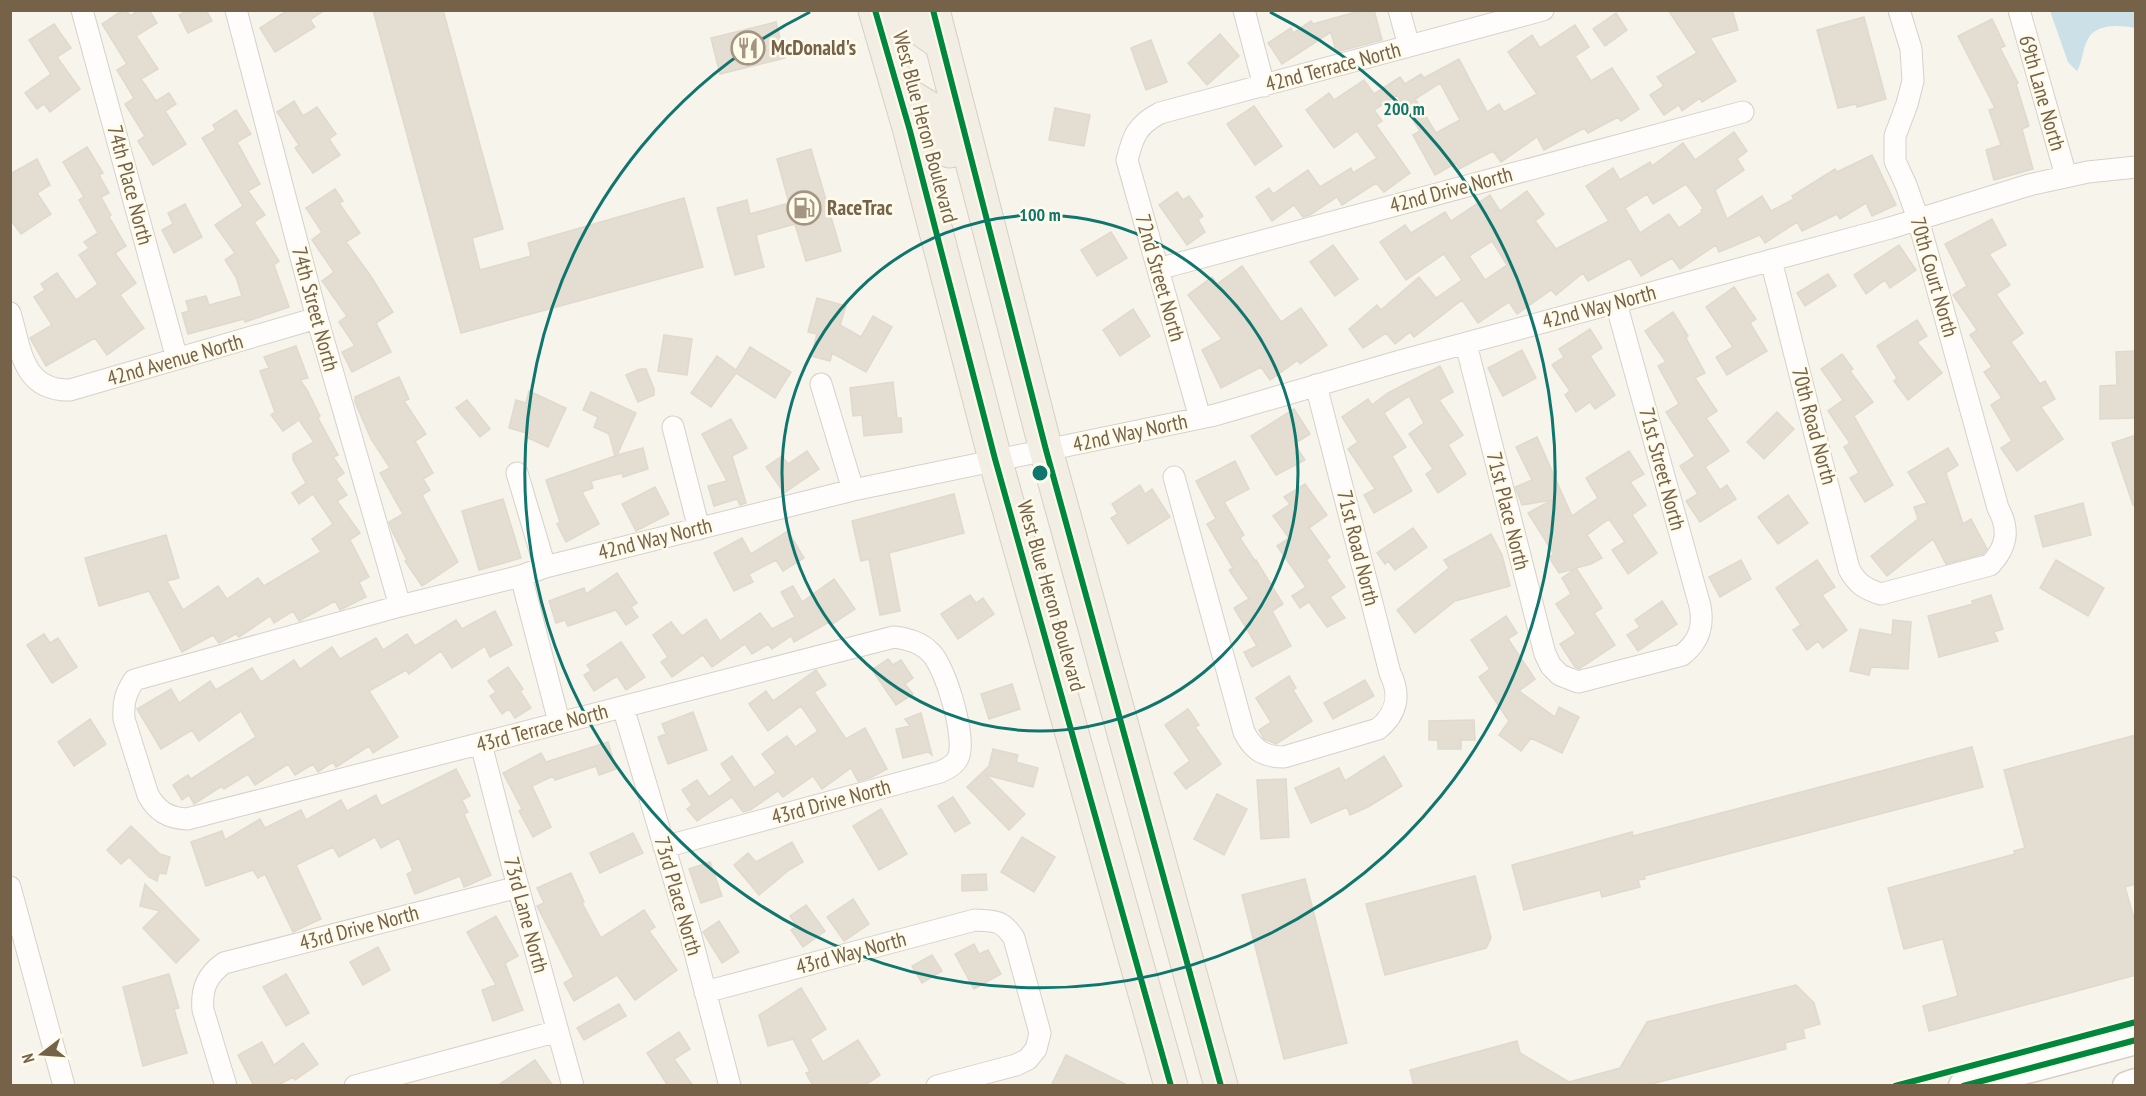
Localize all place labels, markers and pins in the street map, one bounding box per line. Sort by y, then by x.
restaurant icon: McDonald's [730,30,766,66]
place label: McDonald's [771,34,856,61]
fuel station icon: RaceTrac [786,190,822,226]
place label: RaceTrac [827,194,893,221]
centre of rings [1030,463,1050,483]

